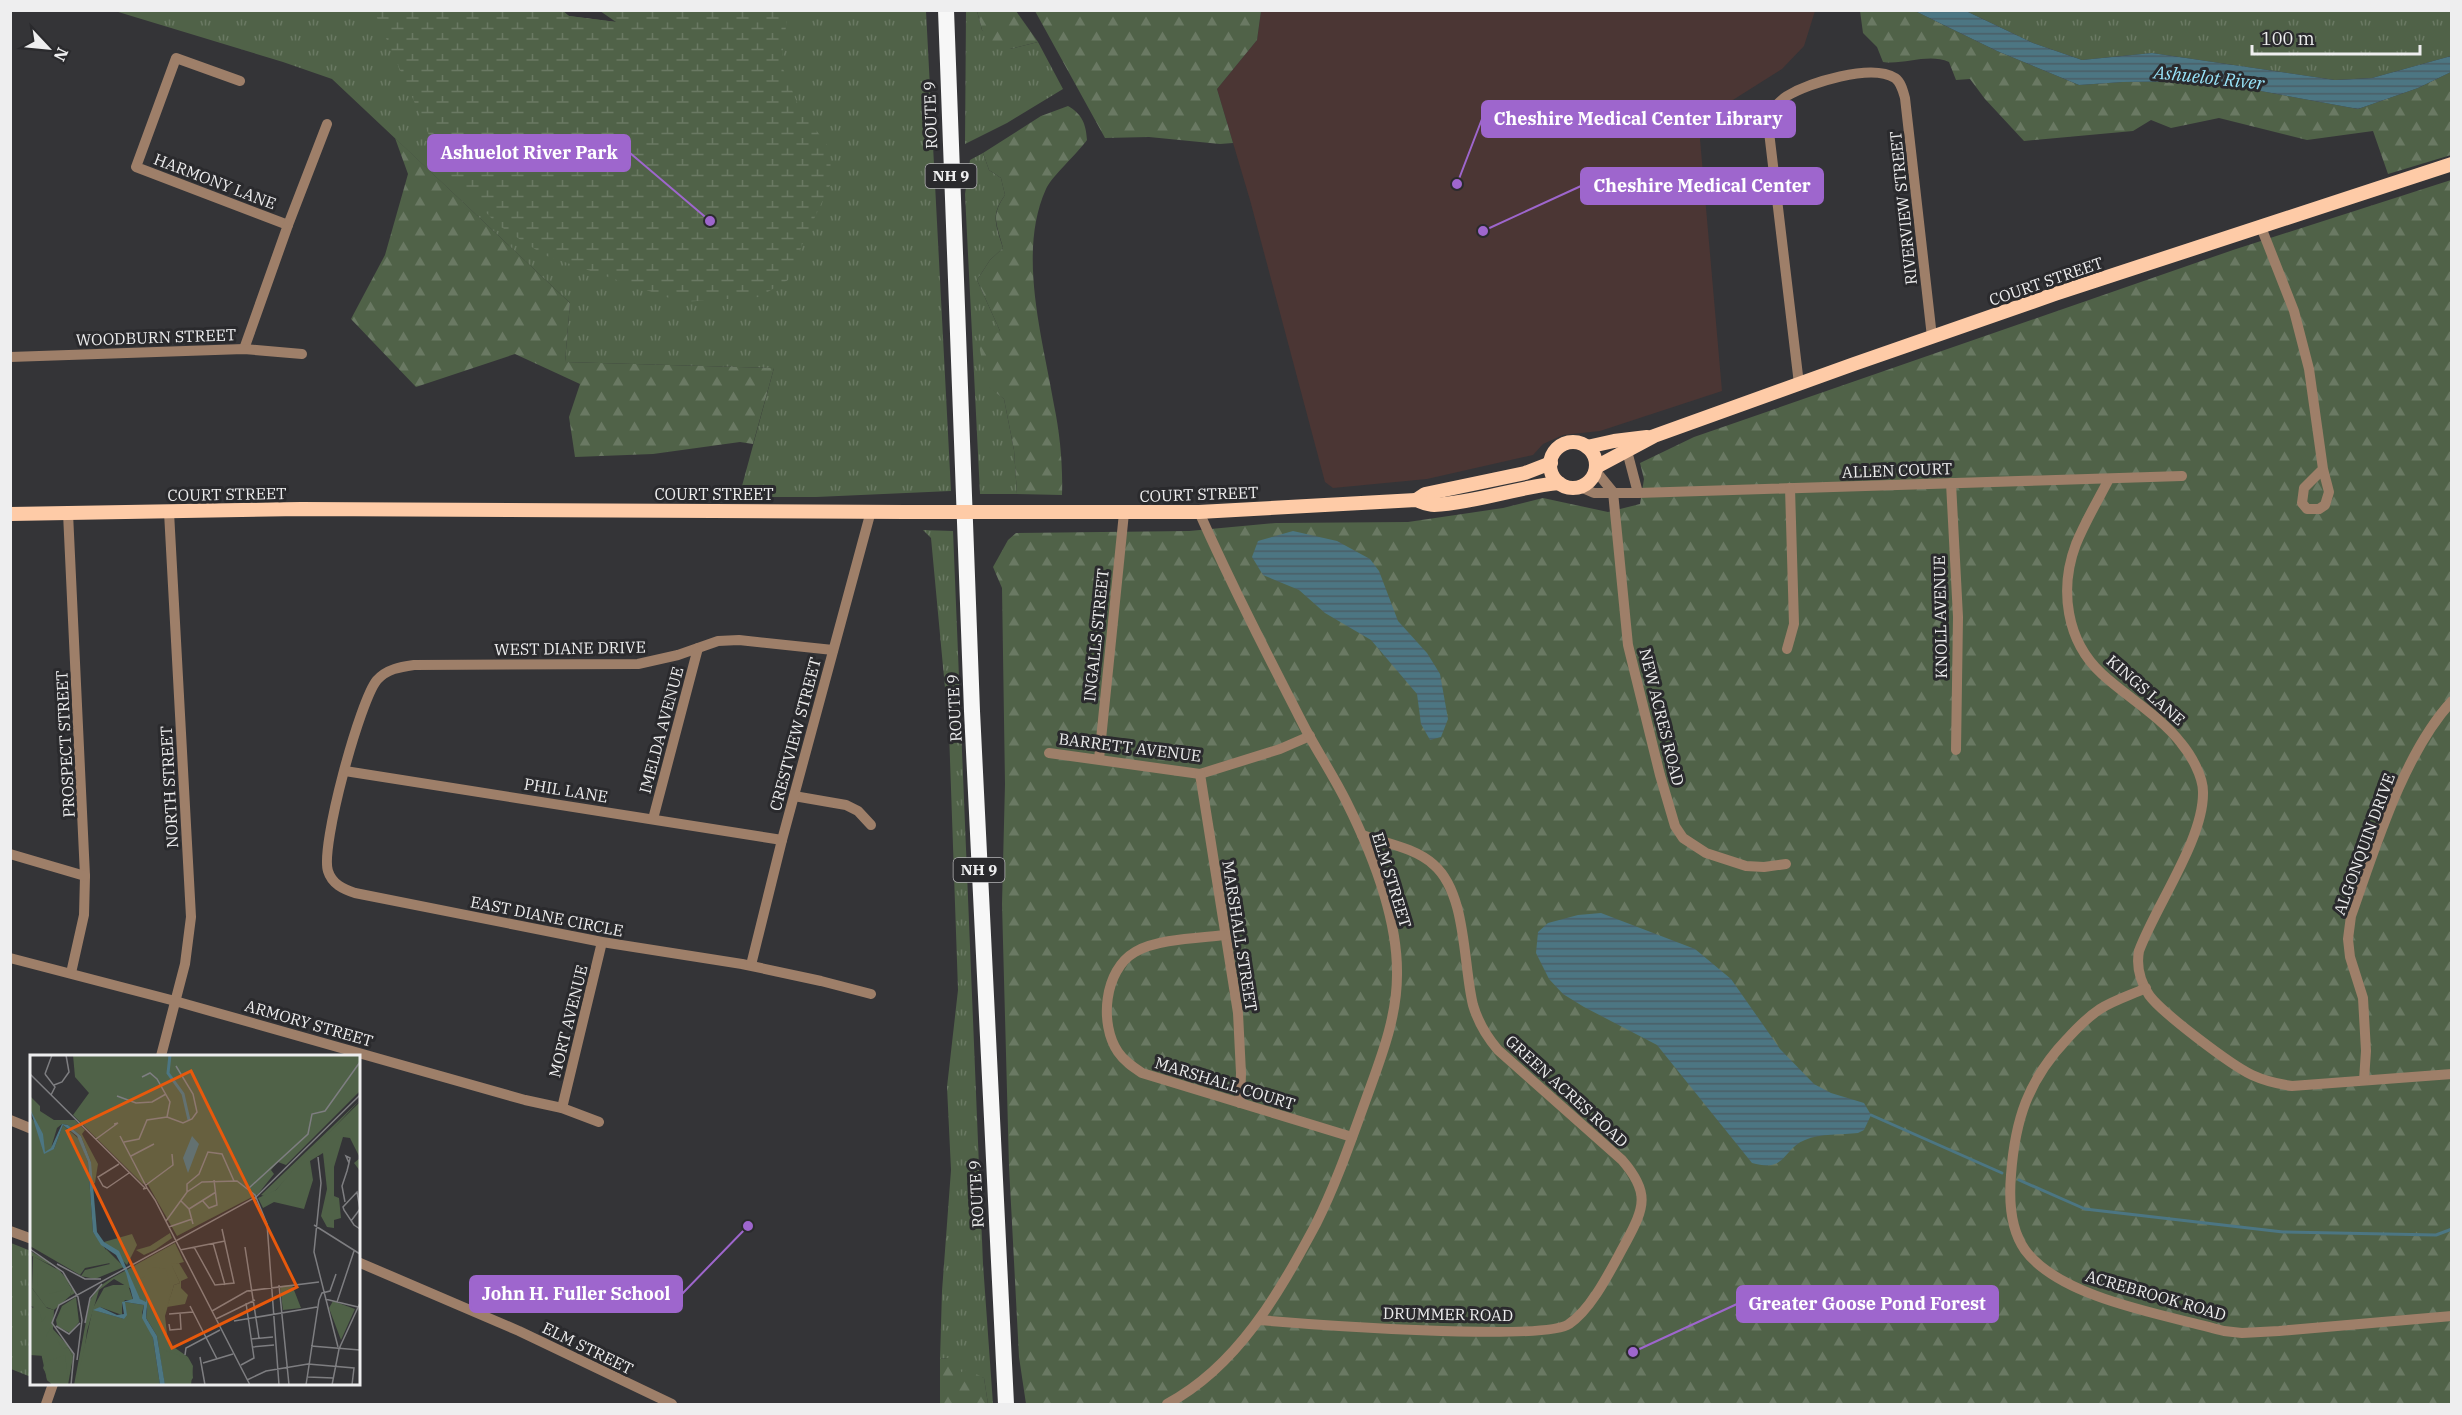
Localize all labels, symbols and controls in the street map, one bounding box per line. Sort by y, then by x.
north arrow [18,18,78,78]
scale bar [2252,18,2420,56]
text: 100 m [2261,27,2315,50]
text: N [50,45,73,65]
water label: Ashuelot River [2152,60,2267,95]
street label: ROUTE 9 [919,81,941,149]
callout: Cheshire Medical Center Library [1482,101,1795,137]
text: Cheshire Medical Center Library [1494,107,1783,130]
street label: RIVERVIEW STREET [1885,130,1921,286]
callout: Ashuelot River Park [428,135,630,171]
text: Ashuelot River Park [440,141,618,164]
street label: HARMONY LANE [151,148,279,214]
road number: NH 9 [926,164,976,188]
callout: Cheshire Medical Center [1581,168,1823,204]
text: Cheshire Medical Center [1593,174,1811,197]
street label: COURT STREET [1986,252,2106,310]
street label: WOODBURN STREET [76,324,236,350]
street label: ALLEN COURT [1841,458,1953,482]
street label: COURT STREET [1139,482,1259,506]
street label: COURT STREET [167,483,287,505]
street label: COURT STREET [654,484,774,504]
street label: KNOLL AVENUE [1929,555,1951,679]
street label: INGALLS STREET [1079,567,1113,703]
street label: WEST DIANE DRIVE [494,637,646,659]
street label: NEW ACRES ROAD [1635,646,1689,788]
street label: KINGS LANE [2103,651,2189,729]
street label: CRESTVIEW STREET [765,655,825,813]
street label: IMELDA AVENUE [634,664,688,796]
street label: PROSPECT STREET [51,670,79,818]
street label: ROUTE 9 [942,674,966,742]
street label: NORTH STREET [156,725,182,849]
street label: BARRETT AVENUE [1058,728,1202,766]
street label: ALGONQUIN DRIVE [2329,770,2399,918]
street label: PHIL LANE [523,773,609,807]
street label: ELM STREET [1368,830,1416,930]
road number: NH 9 [954,858,1004,882]
street label: MARSHALL STREET [1218,859,1262,1013]
street label: EAST DIANE CIRCLE [469,891,625,941]
street label: MORT AVENUE [544,963,592,1079]
street label: ARMORY STREET [243,995,375,1051]
street label: GREEN ACRES ROAD [1502,1031,1632,1151]
street label: MARSHALL COURT [1152,1052,1298,1114]
inset map [30,1055,360,1385]
street label: ROUTE 9 [964,1160,988,1228]
street label: ACREBROOK ROAD [2083,1265,2229,1325]
callout: John H. Fuller School [470,1276,682,1312]
text: John H. Fuller School [482,1282,670,1305]
callout: Greater Goose Pond Forest [1737,1286,1998,1322]
text: Greater Goose Pond Forest [1748,1292,1986,1315]
street label: DRUMMER ROAD [1383,1303,1513,1325]
street label: ELM STREET [539,1317,637,1379]

